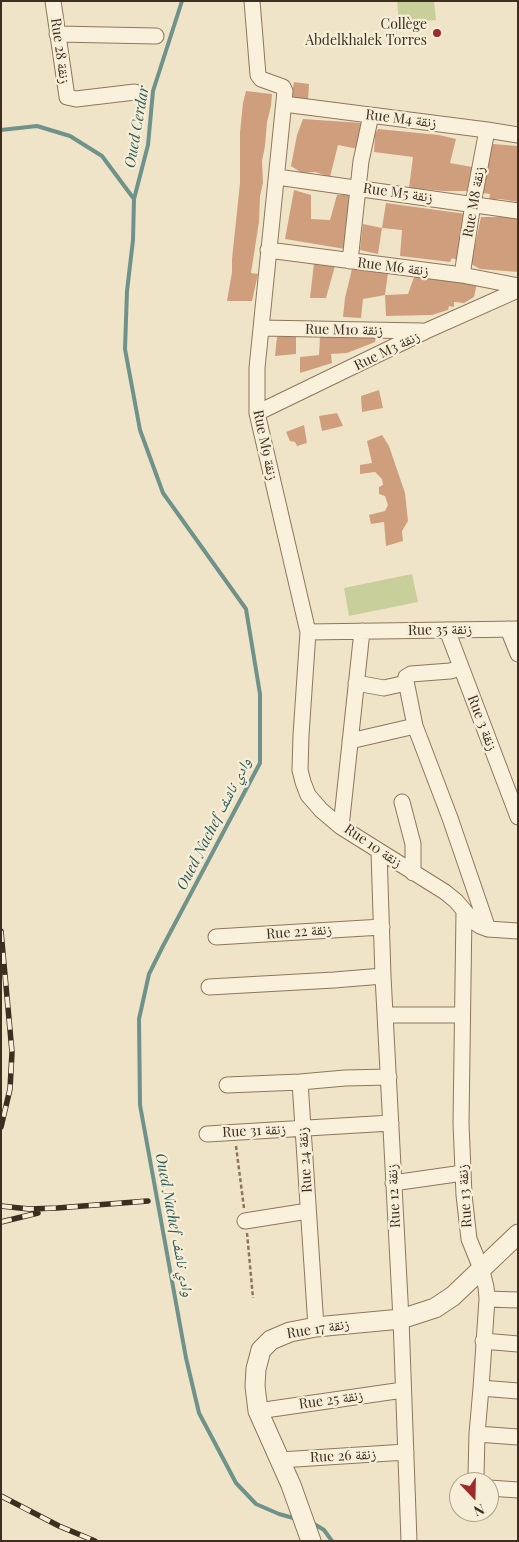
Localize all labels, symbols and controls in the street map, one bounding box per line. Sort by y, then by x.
street label: Rue 28 زنقة [47,17,73,85]
place label: Collège Abdelkhalek Torres [305,17,427,49]
marker: Collège Abdelkhalek Torres [431,27,443,39]
water label: Oued Cerdar [121,85,153,169]
street label: Rue M4 زنقة [365,106,437,132]
street label: Rue M8 زنقة [459,165,489,239]
street label: Rue M5 زنقة [362,180,434,206]
street label: Rue M6 زنقة [356,254,430,280]
street label: Rue M10 زنقة [305,321,383,339]
street label: Rue M3 زنقة [352,328,422,374]
street label: Rue M9 زنقة [249,408,281,482]
street label: Rue 35 زنقة [408,621,472,639]
street label: Rue 3 زنقة [464,693,500,753]
water label: Oued Nachef وادي ناشف [173,755,255,893]
street label: Rue 10 زنقة [341,821,405,871]
street label: Rue 22 زنقة [266,921,332,943]
street label: Rue 31 زنقة [222,1121,286,1141]
street label: Rue 24 زنقة [294,1127,316,1193]
water label: Oued Nachef وادي ناشف [151,1152,197,1298]
street label: Rue 12 زنقة [384,1164,404,1228]
street label: Rue 13 زنقة [454,1164,476,1228]
street label: Rue 17 زنقة [286,1316,350,1342]
street label: Rue 25 زنقة [298,1387,364,1413]
street label: Rue 26 زنقة [310,1446,376,1466]
north arrow [449,1472,499,1522]
text: N [471,1500,487,1521]

